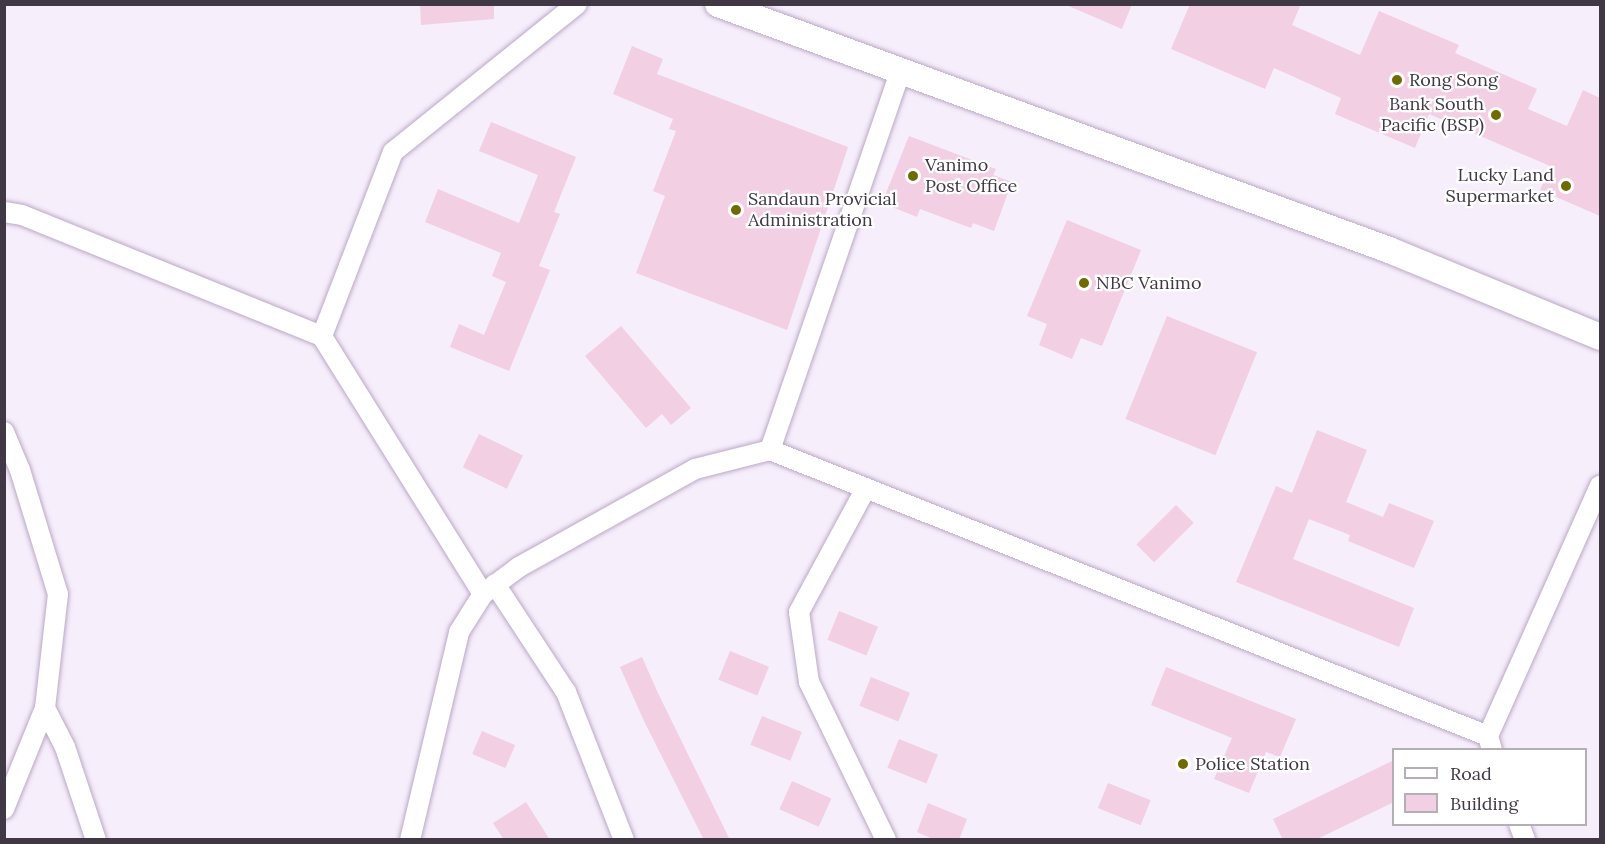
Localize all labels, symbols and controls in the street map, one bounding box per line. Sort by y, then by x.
place label: Rong Song [1409,69,1498,91]
marker: Rong Song [1390,73,1404,87]
place label: Bank South Pacific (BSP) [1381,94,1484,136]
marker: Bank South Pacific (BSP) [1489,108,1503,122]
place label: Vanimo Post Office [925,155,1017,198]
place label: Lucky Land Supermarket [1446,165,1554,207]
marker: Vanimo Post Office [906,169,920,183]
marker: Lucky Land Supermarket [1559,179,1573,193]
place label: Sandaun Provicial Administration [748,189,897,232]
marker: Sandaun Provicial Administration [729,203,743,217]
place label: NBC Vanimo [1096,272,1201,294]
marker: NBC Vanimo [1077,276,1091,290]
legend [1392,748,1587,826]
place label: Police Station [1195,753,1310,775]
marker: Police Station [1176,757,1190,771]
text: Road [1450,762,1492,785]
text: Building [1450,792,1518,815]

